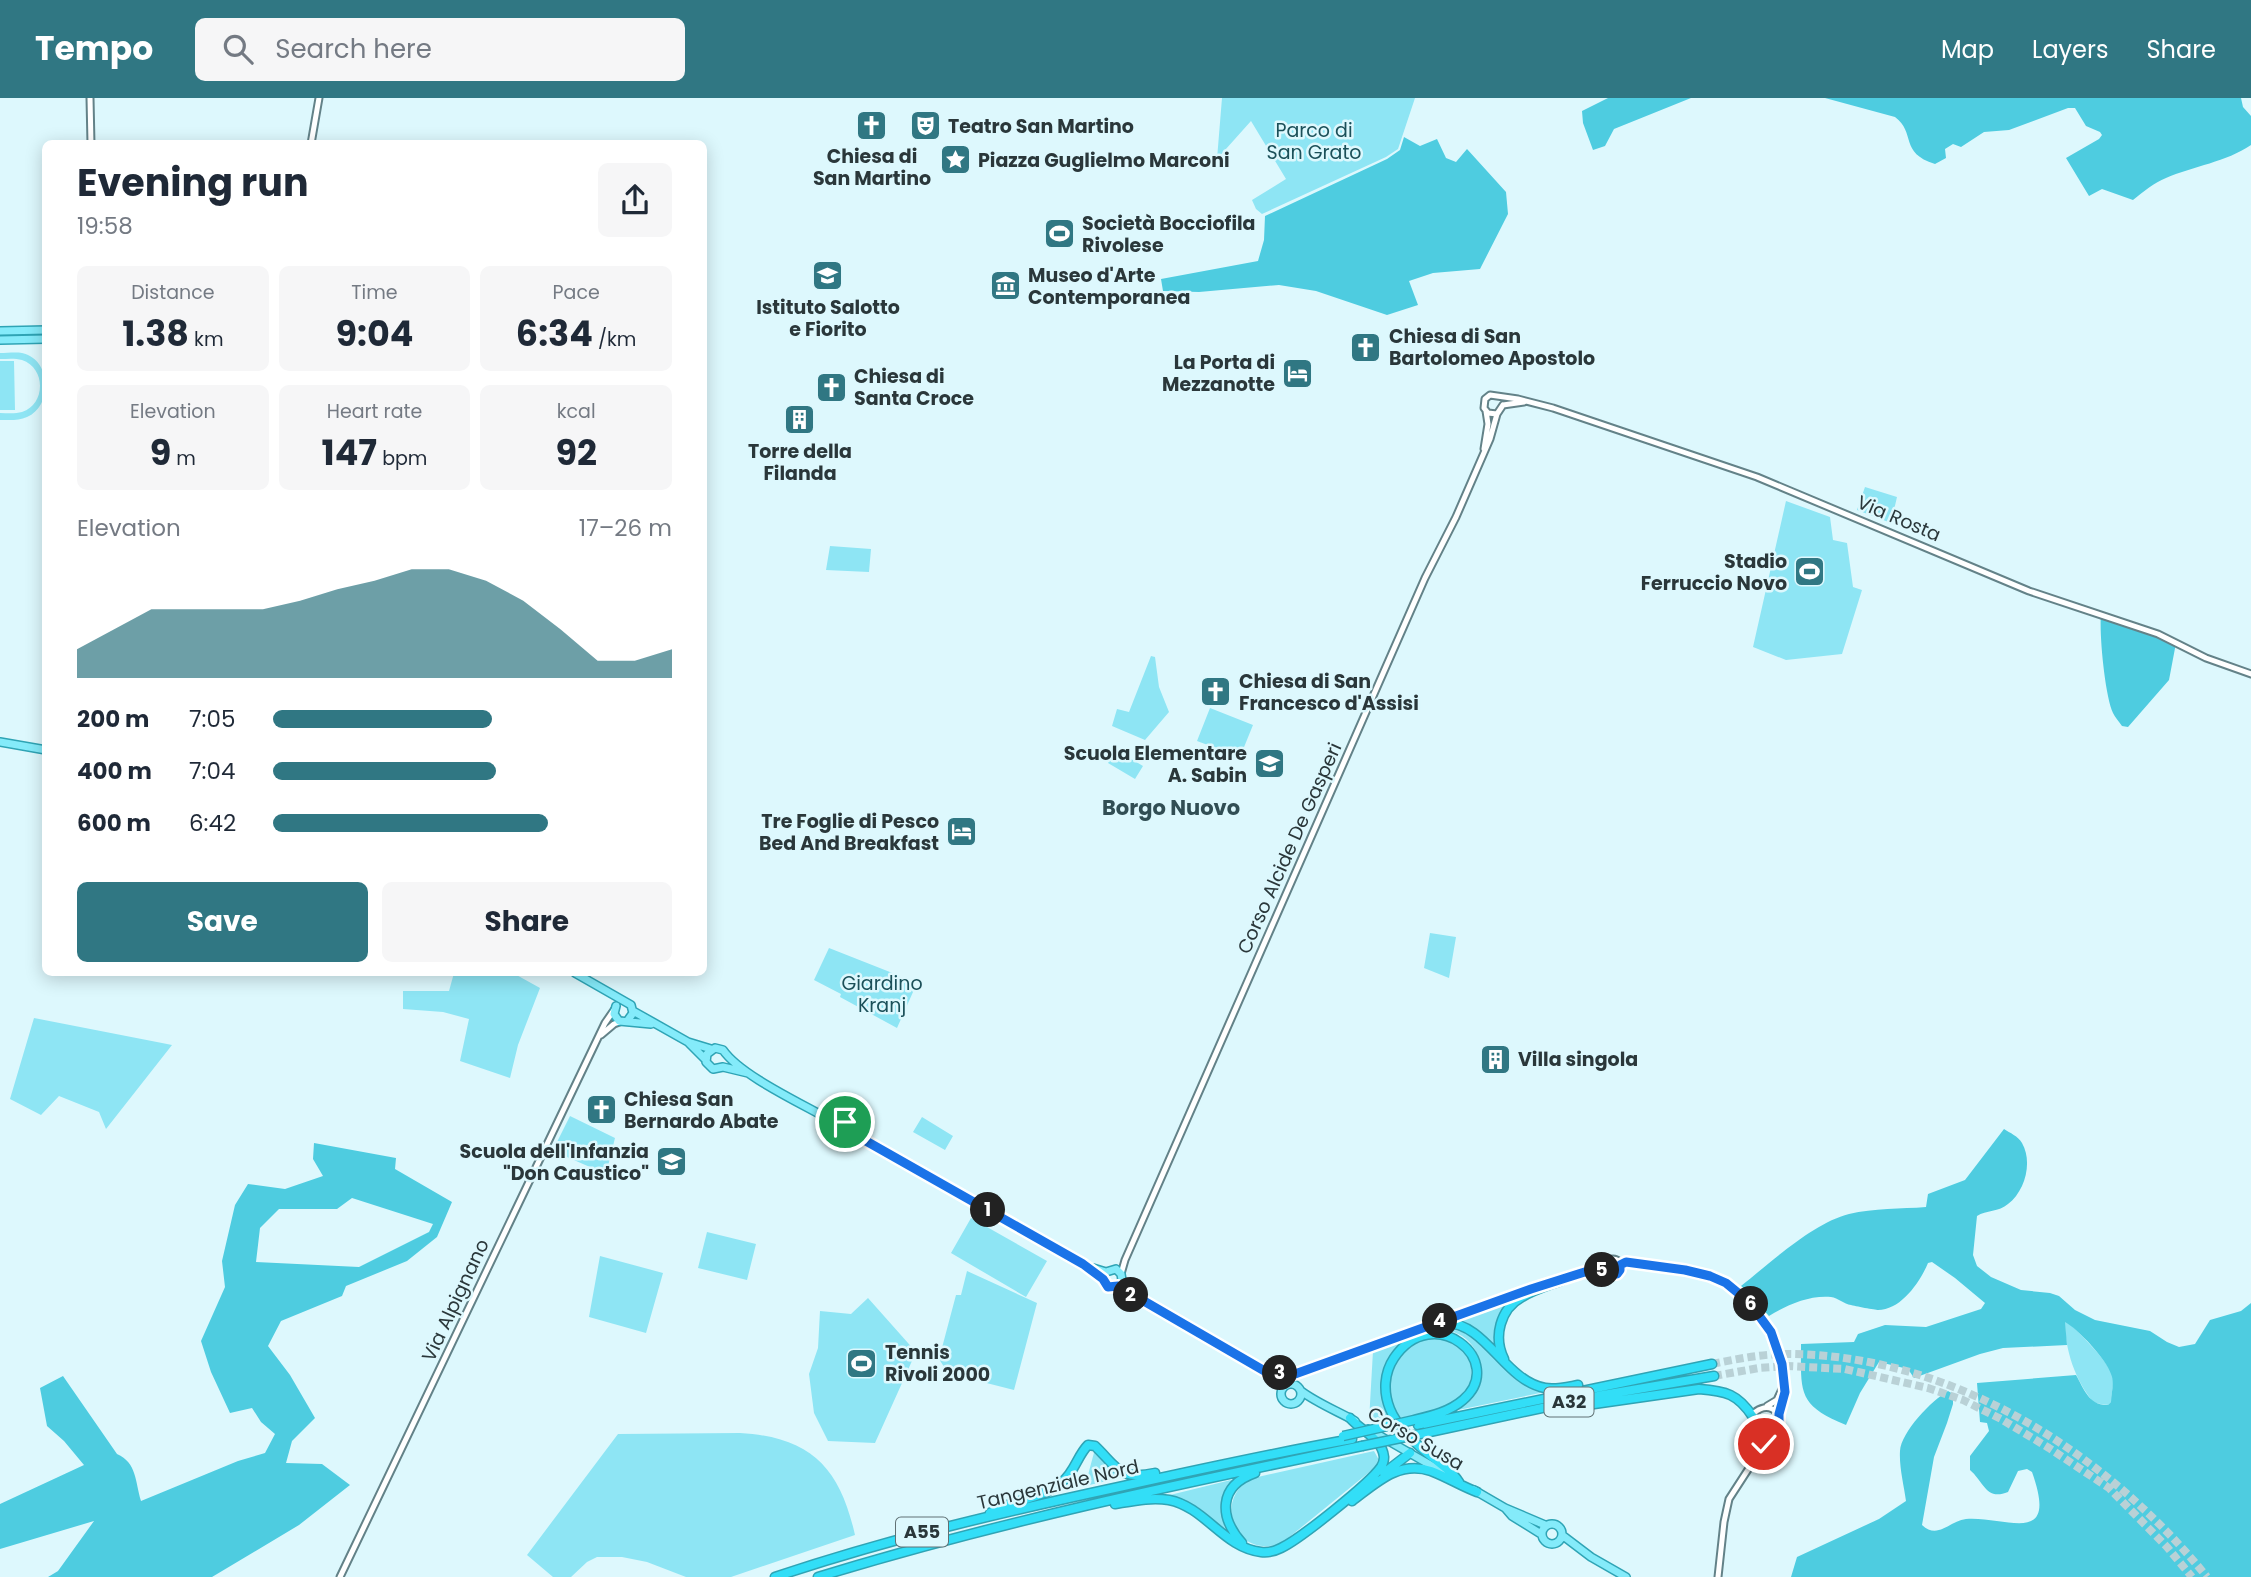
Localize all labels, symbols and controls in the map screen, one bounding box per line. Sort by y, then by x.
search box [195,18,685,81]
text: Tempo [35,25,153,72]
icon: search [219,30,257,68]
text: Search here [275,31,432,67]
text: Map [1941,33,1994,66]
text: Layers [2032,33,2108,66]
text: Share [2146,33,2216,66]
church icon: Chiesa di San Martino [855,108,889,142]
theatre icon: Teatro San Martino [908,109,942,143]
place label: Teatro San Martino [948,113,1134,140]
park label: Parco di San Grato [1266,117,1362,166]
place label: Chiesa di San Martino [813,143,931,192]
place icon: Piazza Guglielmo Marconi [938,143,972,177]
place label: Piazza Guglielmo Marconi [978,147,1230,174]
text: Evening run [77,156,309,209]
button: share [598,163,672,237]
text: 19:58 [77,210,133,242]
place label: Società Bocciofila Rivolese [1082,210,1256,259]
sports icon: Società Bocciofila Rivolese [1042,217,1076,251]
school or university icon: Istituto Salotto e Fiorito [811,259,845,293]
place label: Museo d'Arte Contemporanea [1028,262,1190,311]
museum icon: Museo d'Arte Contemporanea [988,269,1022,303]
text: Distance [131,279,214,306]
text: Time [351,279,398,306]
text: Pace [553,279,600,306]
place label: Istituto Salotto e Fiorito [756,294,900,343]
text: 1.38 [122,309,189,358]
text: 9:04 [336,309,413,358]
text: 6:34 [516,309,593,358]
place label: Chiesa di San Bartolomeo Apostolo [1389,323,1595,372]
text: km [189,326,223,353]
text: /km [593,326,636,353]
church icon: Chiesa di San Bartolomeo Apostolo [1349,330,1383,364]
place label: La Porta di Mezzanotte [1162,349,1275,398]
hotel icon: La Porta di Mezzanotte [1281,356,1315,390]
place label: Chiesa di Santa Croce [854,363,974,412]
church icon: Chiesa di Santa Croce [814,370,848,404]
text: Elevation [130,398,216,425]
text: Heart rate [327,398,422,425]
text: kcal [557,398,596,425]
building icon: Torre della Filanda [783,403,817,437]
text: 9 [150,428,171,477]
text: 147 [322,428,377,477]
text: 92 [555,428,597,477]
place label: Torre della Filanda [748,438,852,487]
text: m [171,445,196,472]
text: bpm [377,445,427,472]
street label: Via Rosta [1853,489,1945,548]
text: Elevation [77,512,181,544]
text: 17–26 m [579,512,672,544]
place label: Stadio Ferruccio Novo [1641,548,1787,597]
sports icon: Stadio Ferruccio Novo [1793,555,1827,589]
place label: Chiesa di San Francesco d'Assisi [1239,668,1419,717]
church icon: Chiesa di San Francesco d'Assisi [1199,675,1233,709]
text: 200 m [77,703,149,735]
text: 7:05 [189,703,235,735]
street label: Corso Alcide De Gasperi [1231,738,1348,958]
place label: Scuola Elementare A. Sabin [1064,740,1247,789]
school or university icon: Scuola Elementare A. Sabin [1253,747,1287,781]
text: 400 m [77,755,152,787]
text: 7:04 [189,755,235,787]
district label: Borgo Nuovo [1102,793,1240,822]
text: 600 m [77,807,151,839]
text: 6:42 [189,807,236,839]
place label: Tre Foglie di Pesco Bed And Breakfast [759,808,939,857]
hotel icon: Tre Foglie di Pesco Bed And Breakfast [945,815,979,849]
button: Save [77,882,368,962]
button: Share [382,882,672,962]
park label: Giardino Kranj [841,970,923,1019]
building icon: Villa singola [1478,1042,1512,1076]
place label: Villa singola [1518,1046,1638,1073]
place label: Chiesa San Bernardo Abate [624,1086,779,1135]
pin [815,1092,875,1152]
church icon: Chiesa San Bernardo Abate [584,1093,618,1127]
icon: arrive [826,1103,864,1141]
place label: Scuola dell'Infanzia "Don Caustico" [459,1138,649,1187]
school or university icon: Scuola dell'Infanzia "Don Caustico" [655,1145,689,1179]
pin: 1 [970,1192,1006,1228]
text: 1 [984,1196,991,1223]
street label: Via Alpignano [415,1234,496,1366]
pin: 5 [1584,1252,1620,1288]
text: 5 [1595,1256,1608,1283]
pin: 2 [1114,1278,1148,1312]
text: 2 [1125,1281,1136,1308]
pin: 6 [1734,1286,1768,1322]
text: 6 [1744,1290,1757,1317]
pin: 4 [1422,1304,1458,1338]
text: 4 [1433,1307,1446,1334]
place label: Tennis Rivoli 2000 [885,1339,990,1388]
sports icon: Tennis Rivoli 2000 [845,1346,879,1380]
pin: 3 [1262,1356,1298,1390]
text: 3 [1274,1359,1285,1386]
road number: A32 [1544,1387,1594,1416]
street label: Corso Susa [1363,1400,1469,1477]
pin [1734,1414,1794,1474]
icon: check [1745,1425,1783,1463]
street label: Tangenziale Nord [975,1453,1142,1516]
road number: A55 [896,1518,948,1546]

